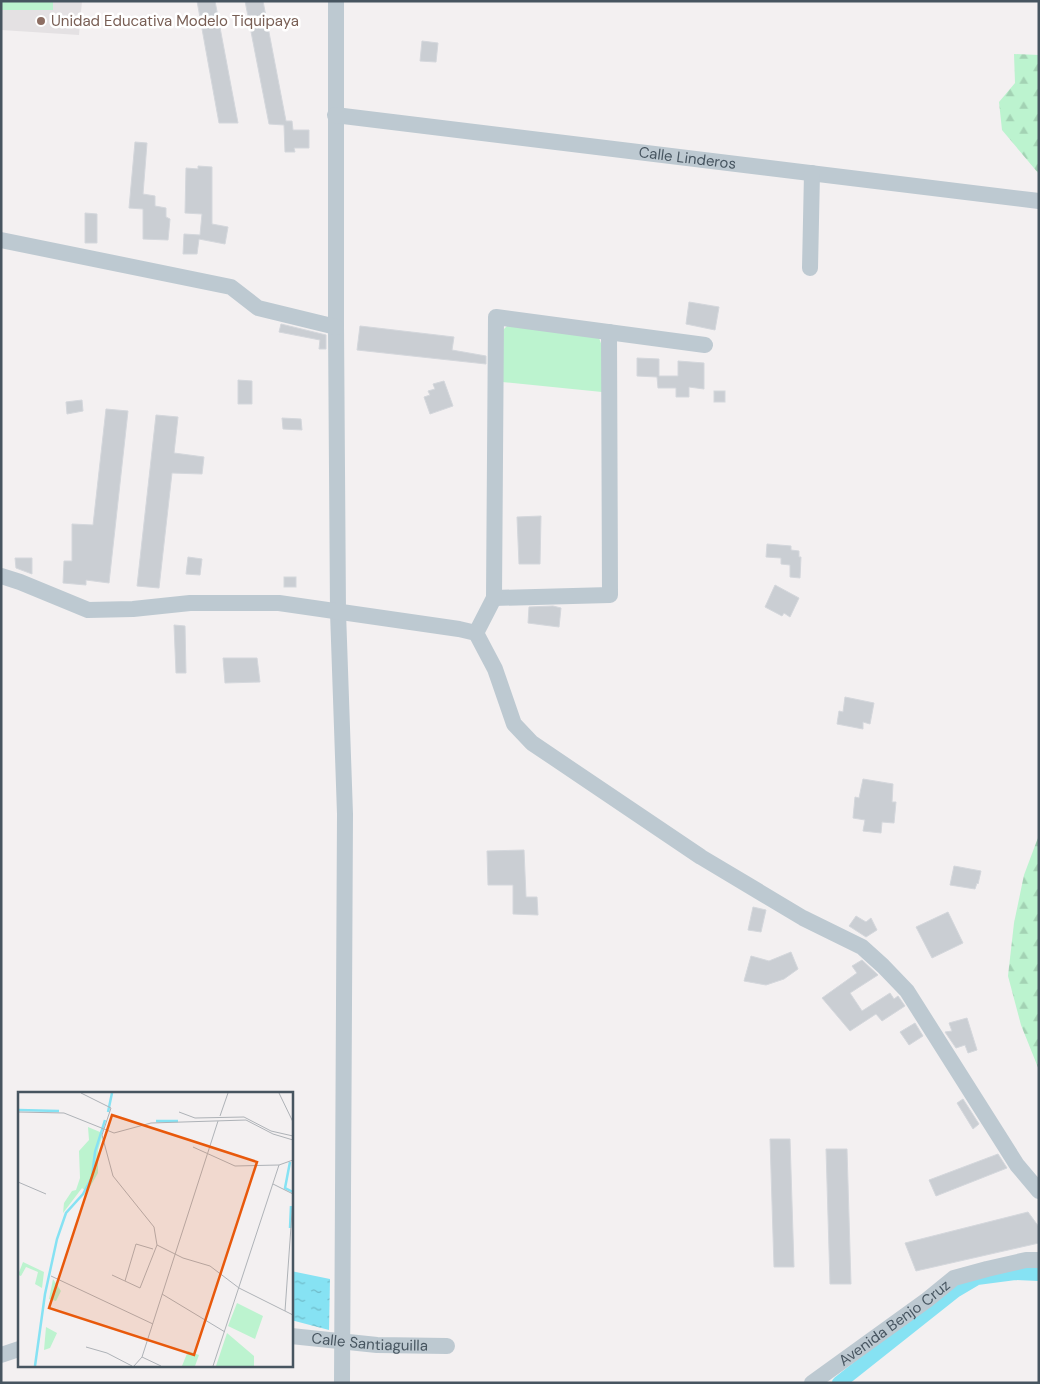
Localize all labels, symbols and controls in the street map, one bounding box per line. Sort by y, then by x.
place label: Unidad Educativa Modelo Tiquipaya [51,11,299,31]
marker: Unidad Educativa Modelo Tiquipaya [35,15,47,27]
street label: Calle Linderos [638,142,737,174]
inset map [18,1092,292,1366]
street label: Avenida Benjo Cruz [835,1275,954,1371]
street label: Calle Santiaguilla [310,1328,428,1356]

